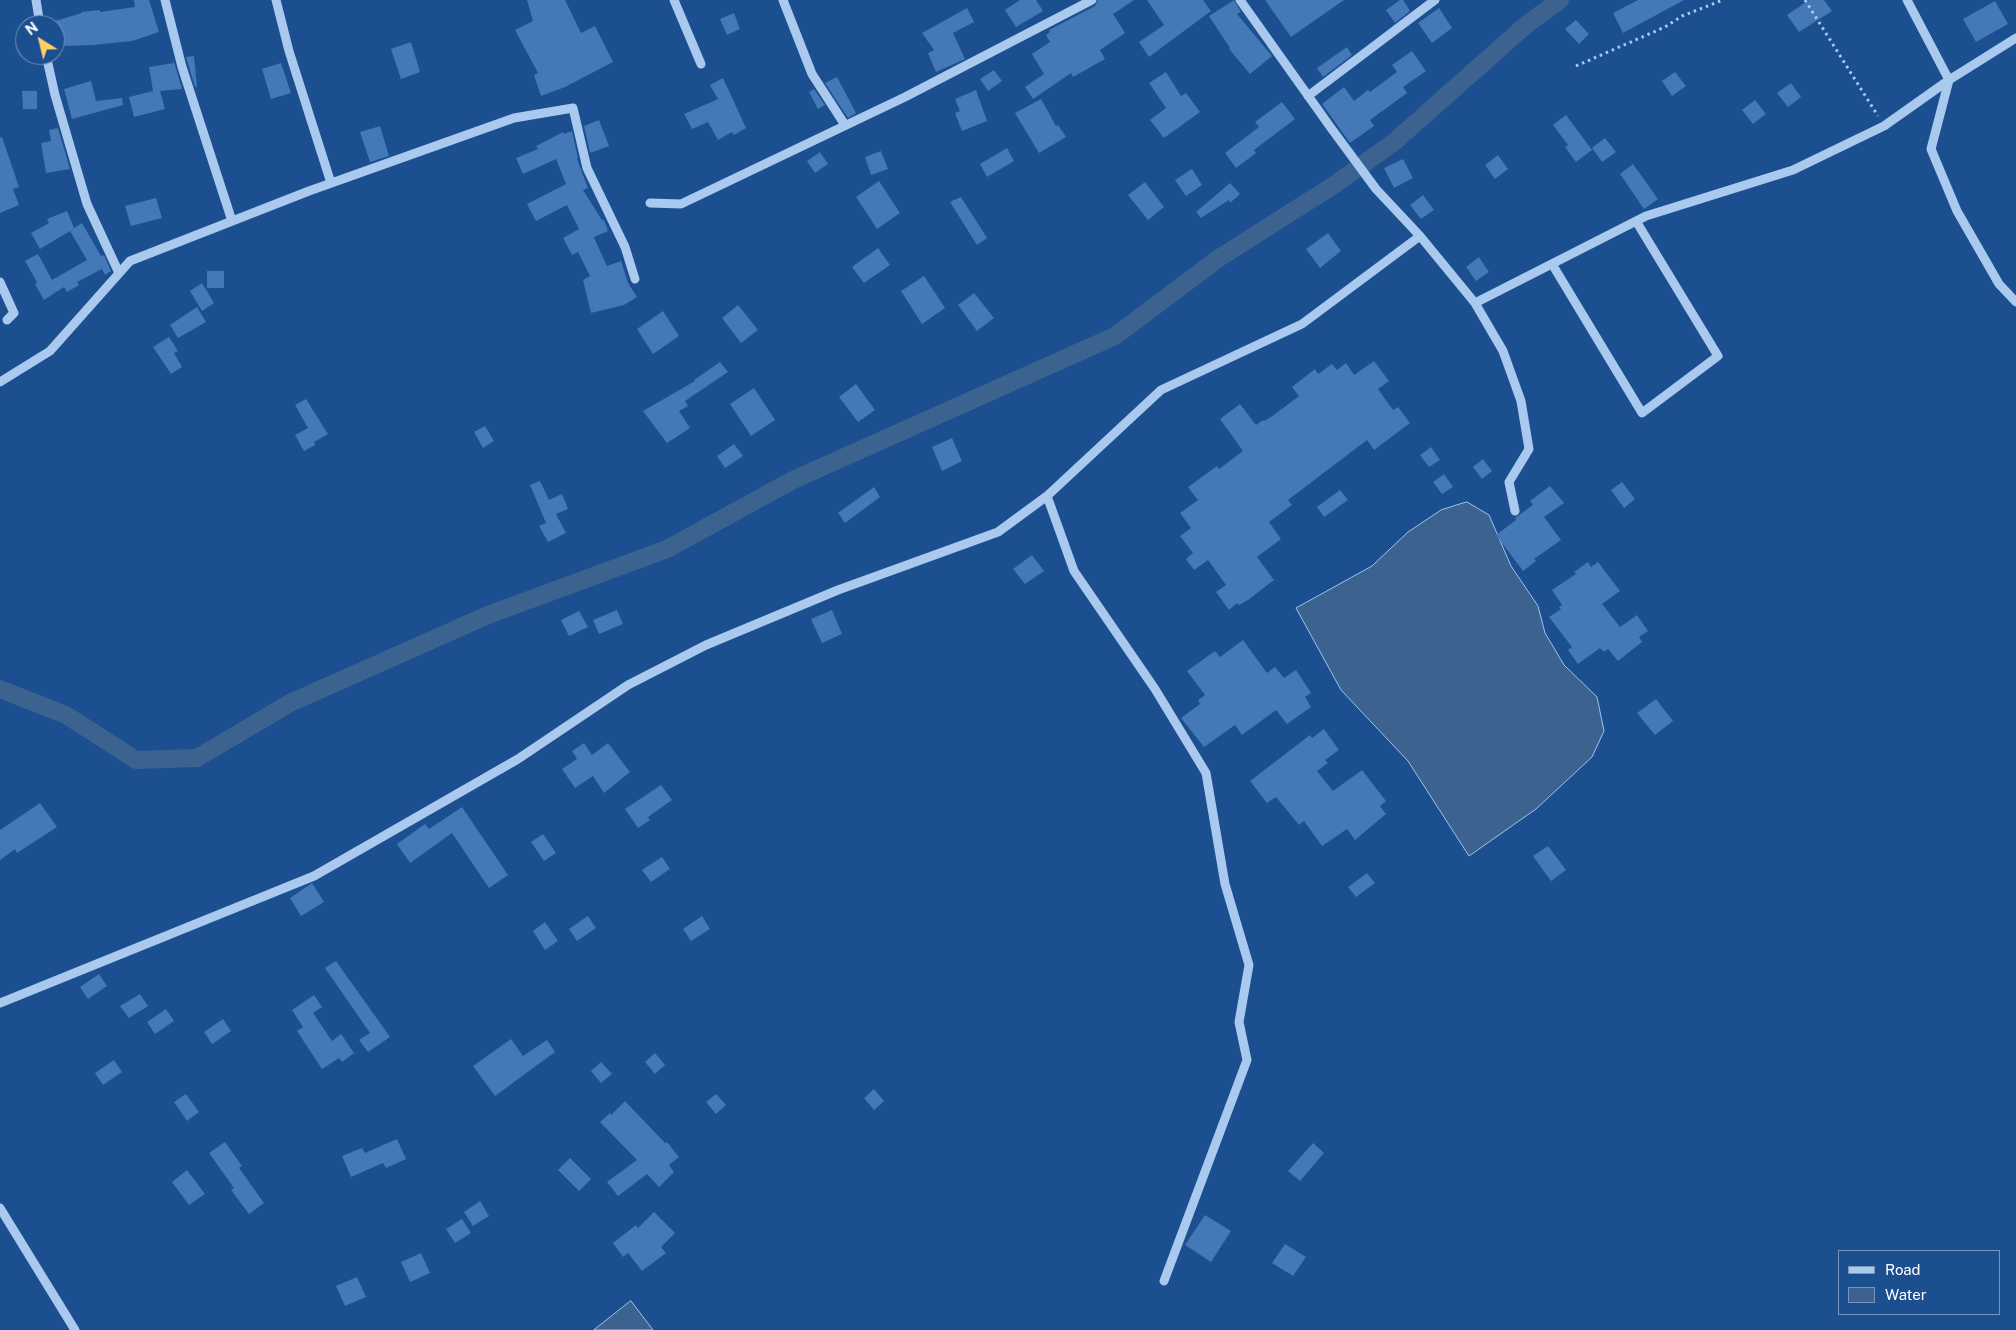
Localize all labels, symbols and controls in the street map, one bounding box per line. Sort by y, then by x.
north arrow [15,15,65,65]
text: N [23,19,41,38]
legend [1838,1250,2001,1315]
text: Road [1885,1261,1921,1278]
text: Water [1885,1286,1927,1303]

